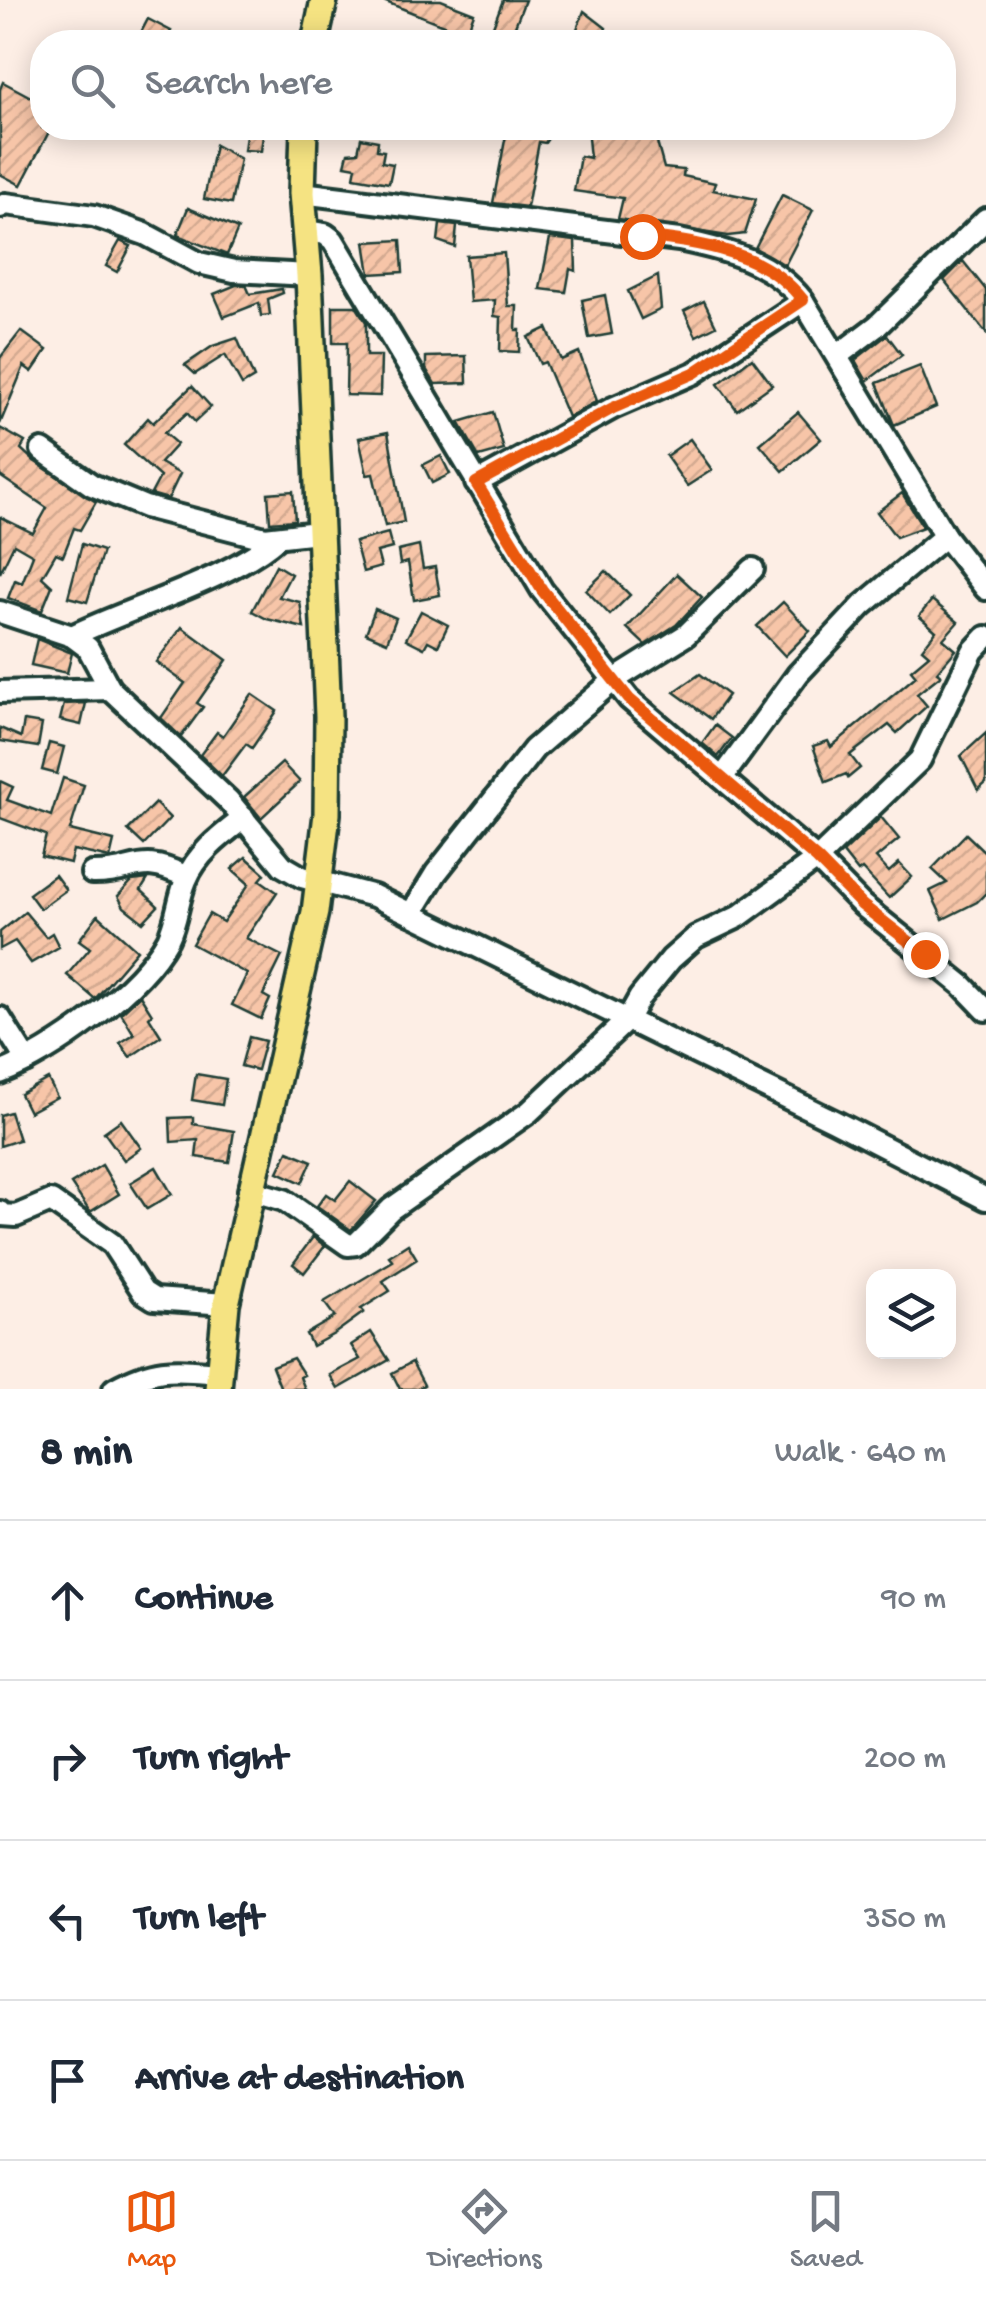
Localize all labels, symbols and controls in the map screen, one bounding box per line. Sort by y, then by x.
search box [30,30,956,140]
icon: search [65,58,120,113]
text: Search here [145,63,332,107]
route start [620,214,666,260]
route end [903,932,949,978]
map controls [866,1269,956,1359]
button: layers [866,1269,956,1359]
text: 8 min [40,1430,132,1479]
text: Walk · 640 m [775,1435,946,1473]
icon: ahead [40,1573,95,1628]
text: Continue [135,1578,273,1622]
text: 90 m [882,1581,946,1619]
icon: right [40,1733,95,1788]
text: Turn right [135,1738,287,1782]
text: 200 m [864,1741,946,1779]
icon: left [40,1893,95,1948]
text: Turn left [135,1898,263,1942]
text: 350 m [864,1901,946,1939]
icon: arrive [40,2053,95,2108]
text: Arrive at destination [135,2058,464,2102]
tab: Map [124,2184,179,2277]
tab: Directions [428,2184,542,2277]
tab: Saved [790,2184,862,2277]

